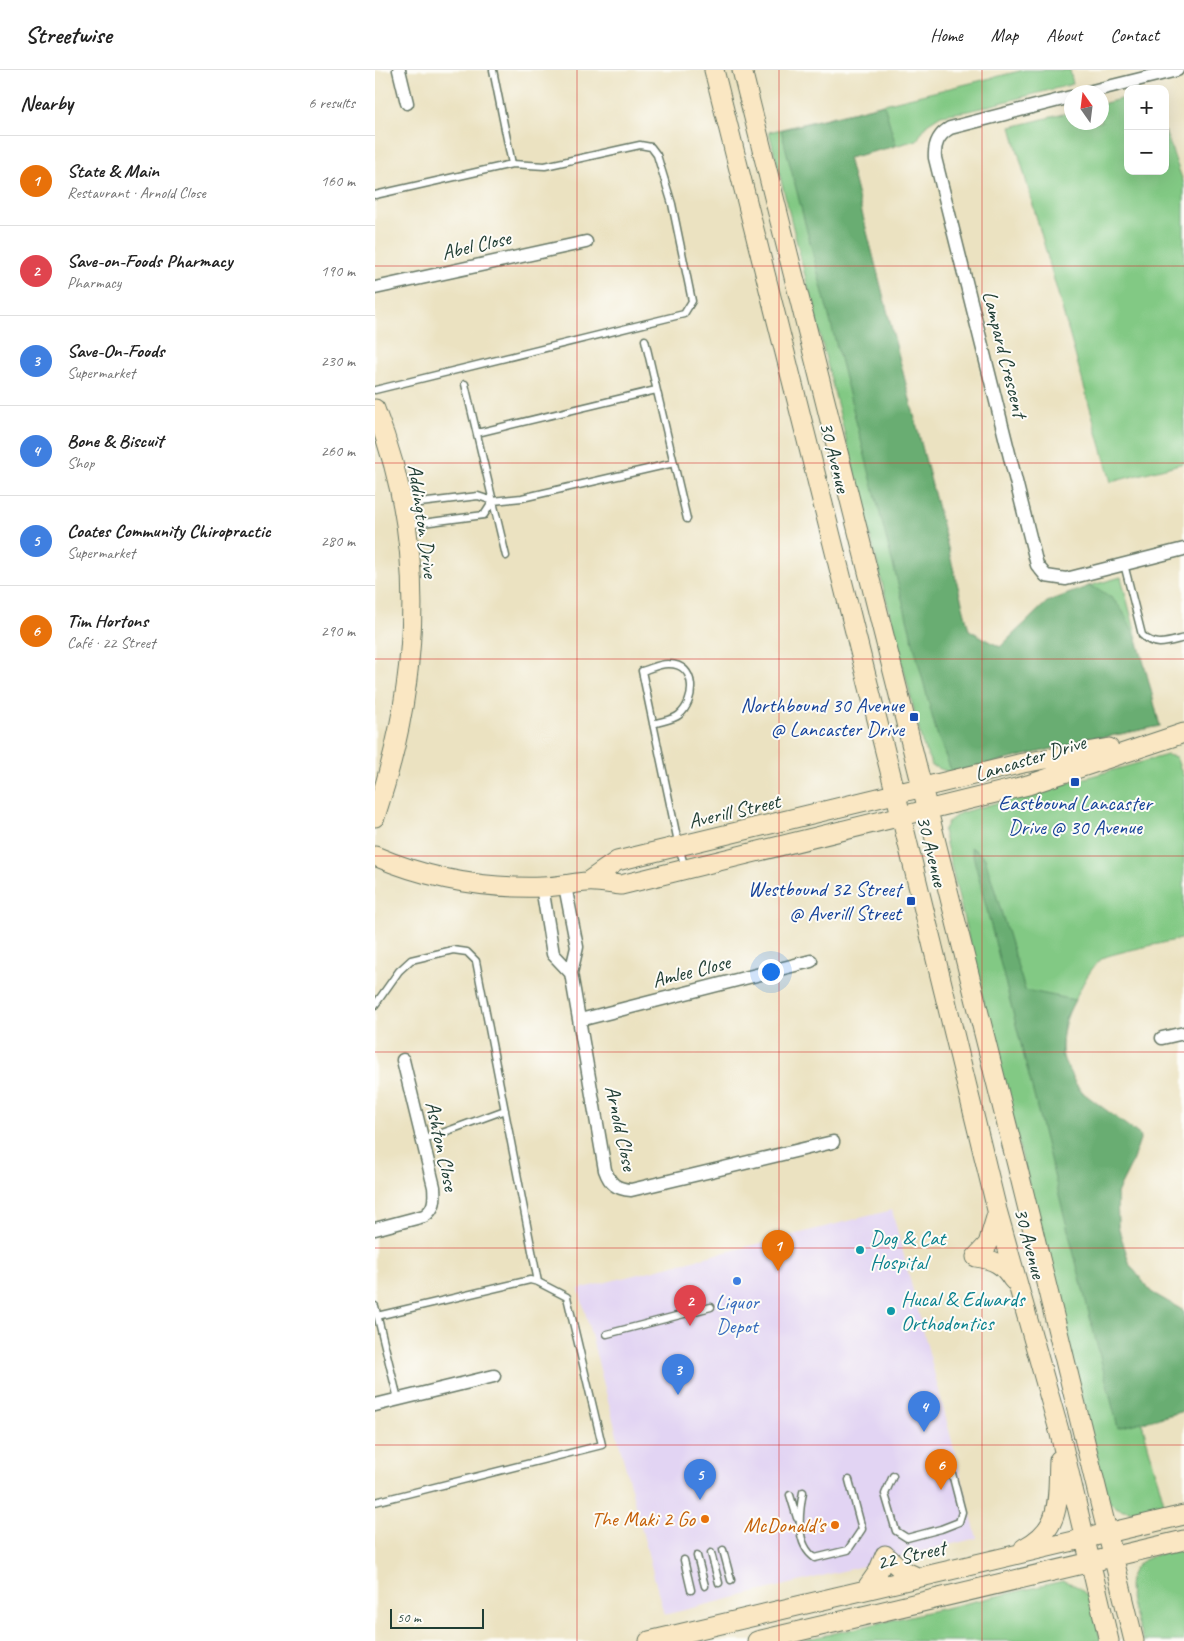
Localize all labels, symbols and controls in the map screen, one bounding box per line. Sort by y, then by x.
text: Streetwise [25,20,111,50]
text: Home [930,24,963,46]
text: Map [991,24,1018,46]
text: About [1046,24,1082,46]
text: Contact [1110,24,1159,46]
north arrow [1064,85,1109,130]
map controls [1124,85,1169,175]
button: + [1124,85,1169,130]
text: Nearby [20,90,73,116]
text: 6 results [308,93,355,113]
button: − [1124,130,1169,175]
text: State & Main [67,159,159,183]
text: 1 [32,171,40,191]
text: 160 m [321,171,355,191]
text: Restaurant · Arnold Close [67,183,206,203]
street label: Abel Close [439,224,514,266]
text: Save-on-Foods Pharmacy [67,249,232,273]
text: 2 [32,261,40,281]
text: 190 m [321,261,355,281]
text: Pharmacy [67,273,121,293]
street label: Lampard Crescent [977,288,1034,423]
text: Save-On-Foods [67,339,164,363]
text: 3 [32,351,40,371]
text: 230 m [321,351,355,371]
text: Supermarket [67,363,135,383]
street label: 30 Avenue [814,419,857,496]
text: Bone & Biscuit [67,429,163,453]
text: 4 [32,441,40,461]
text: 260 m [321,441,355,461]
text: Shop [67,453,94,473]
street label: Addington Drive [402,463,444,582]
text: Coates Community Chiropractic [67,519,271,543]
text: 5 [33,531,39,551]
text: 280 m [321,531,355,551]
text: Supermarket [67,543,135,563]
text: Tim Hortons [67,609,148,633]
text: 6 [32,621,40,641]
text: 290 m [321,621,355,641]
text: Café · 22 Street [67,633,155,653]
place label: Northbound 30 Avenue @ Lancaster Drive [741,692,905,742]
marker: Northbound 30 Avenue @ Lancaster Drive [908,711,920,723]
street label: Lancaster Drive [971,728,1090,787]
marker: Eastbound Lancaster Drive @ 30 Avenue [1069,776,1081,788]
street label: Averill Street [686,787,784,834]
place label: Eastbound Lancaster Drive @ 30 Avenue [998,790,1154,840]
street label: 30 Avenue [911,813,954,890]
place label: Westbound 32 Street @ Averill Street [748,876,904,926]
marker: Westbound 32 Street @ Averill Street [905,895,917,907]
street label: Amlee Close [649,948,735,993]
your location [758,959,784,985]
street label: Arnold Close [599,1083,643,1174]
street label: Ashton Close [420,1099,464,1194]
street label: 30 Avenue [1008,1205,1052,1282]
place label: Dog & Cat Hospital [870,1225,947,1275]
pin: 1 [762,1230,794,1271]
marker: Dog & Cat Hospital [854,1244,866,1256]
marker: Liquor Depot [731,1275,743,1287]
pin: 2 [674,1285,706,1326]
place label: Hucal & Edwards Orthodontics [901,1286,1026,1336]
place label: Liquor Depot [715,1289,760,1339]
marker: Hucal & Edwards Orthodontics [885,1305,897,1317]
pin: 3 [662,1354,694,1395]
pin: 4 [908,1391,940,1432]
pin: 6 [925,1449,957,1490]
pin: 5 [684,1459,716,1500]
place label: The Maki 2 Go [591,1506,697,1532]
place label: McDonald's [744,1512,827,1538]
marker: The Maki 2 Go [699,1513,711,1525]
marker: McDonald's [829,1519,841,1531]
street label: 22 Street [874,1534,951,1576]
scale bar [390,1606,484,1629]
text: 50 m [397,1609,421,1626]

